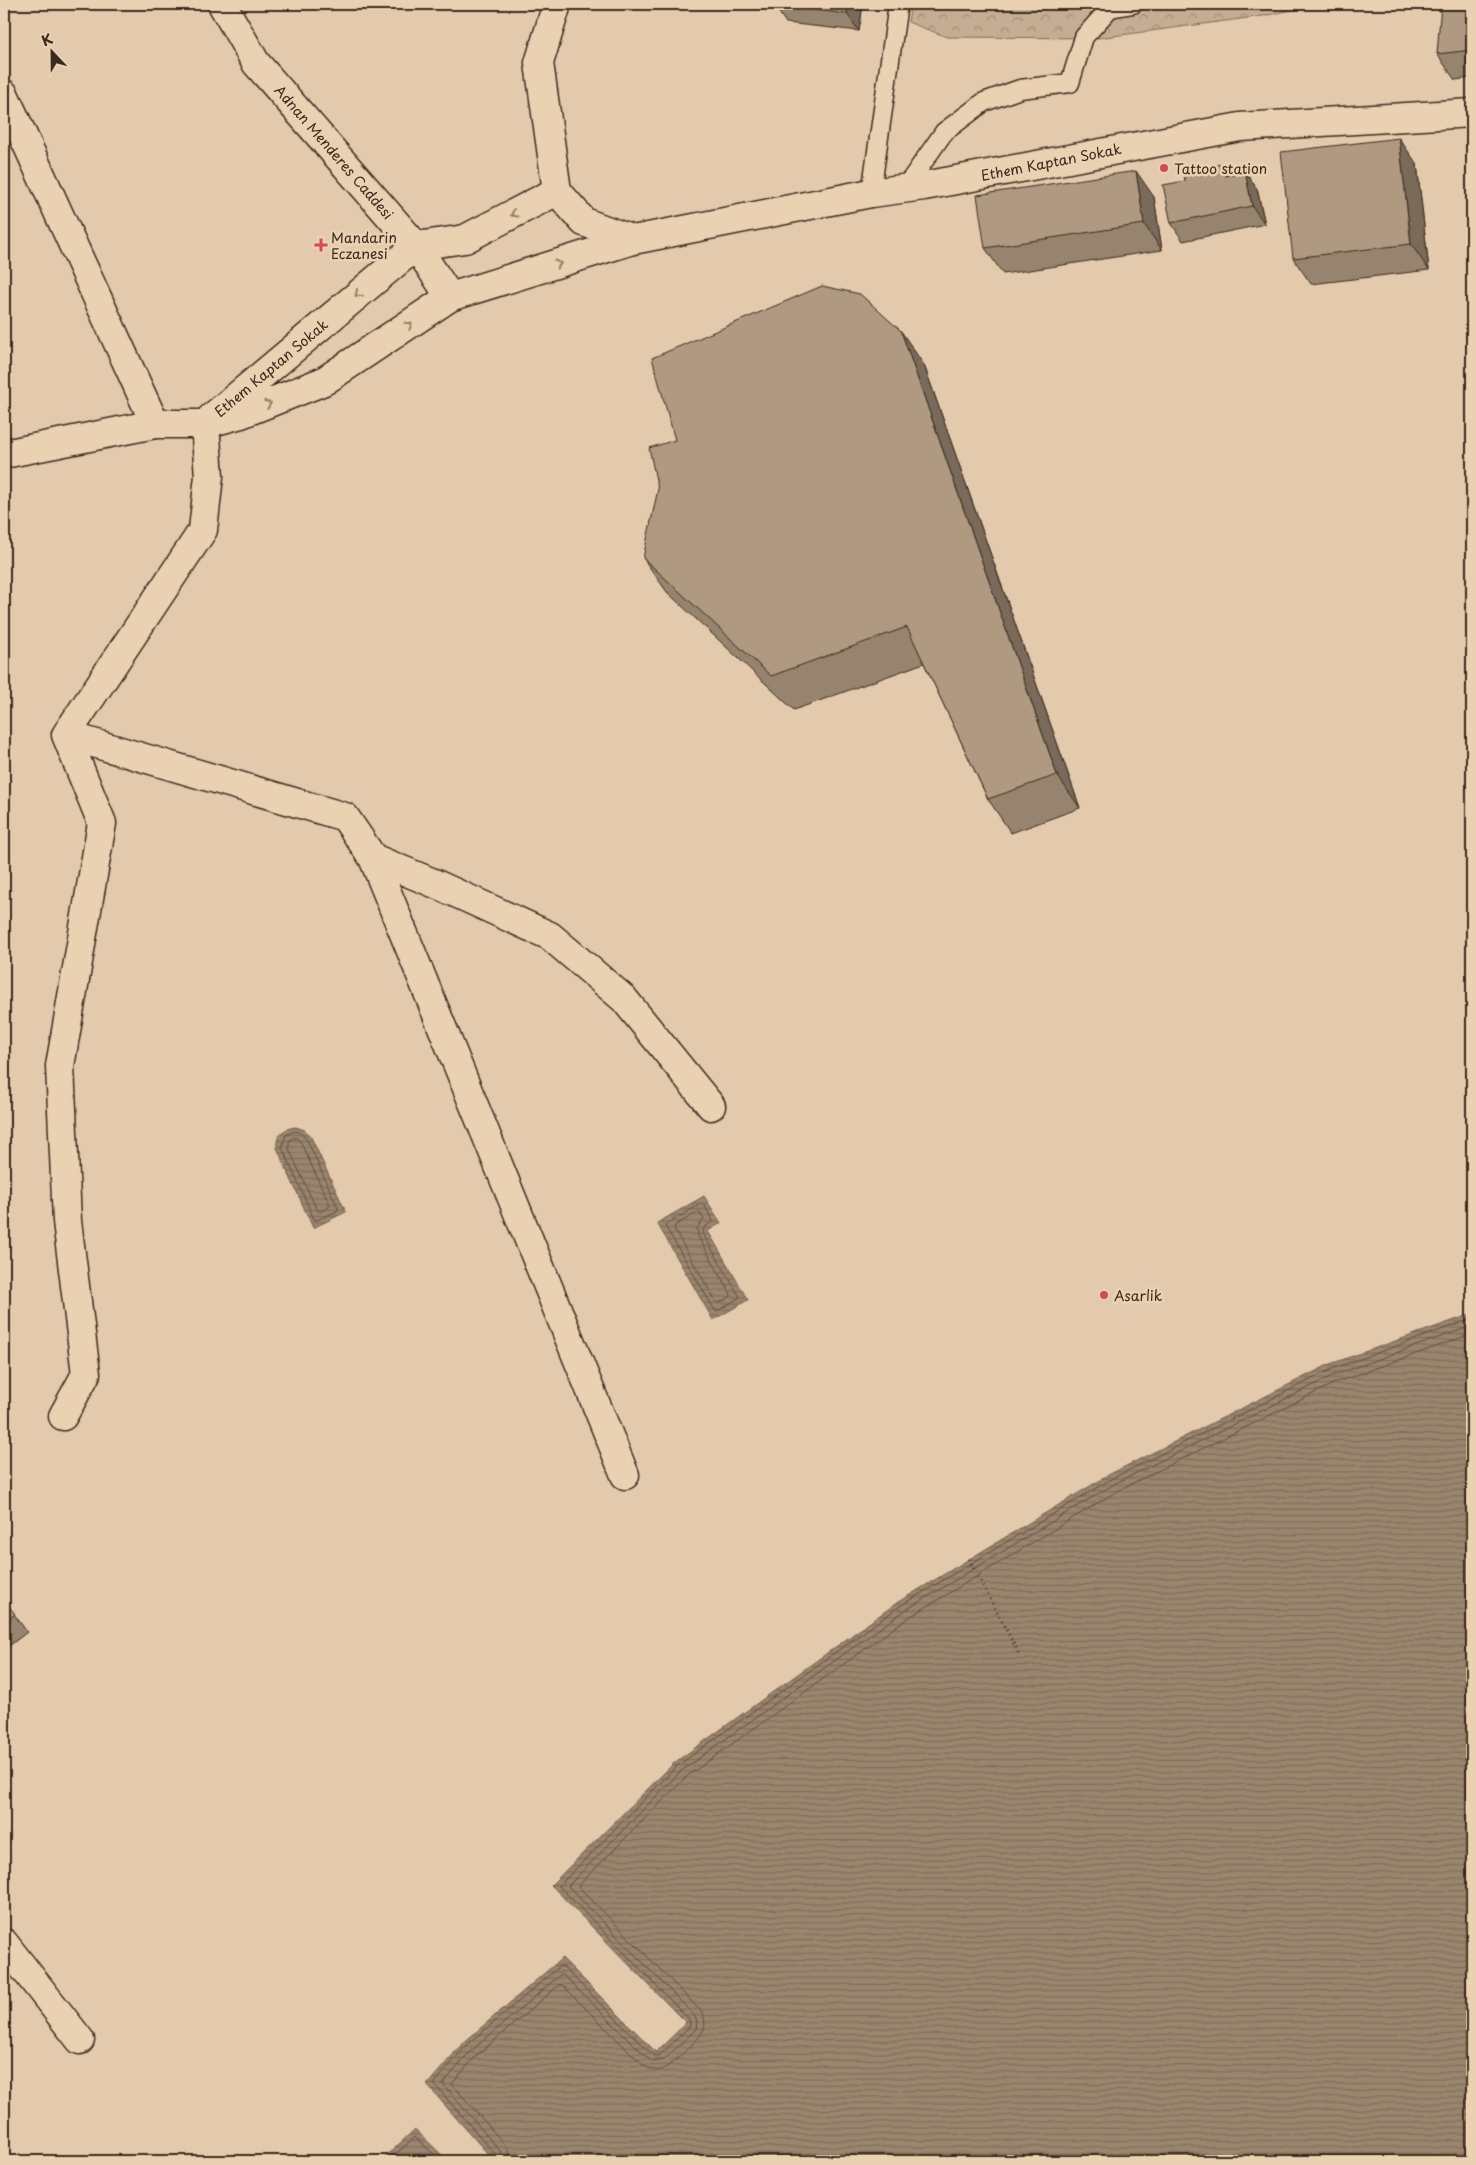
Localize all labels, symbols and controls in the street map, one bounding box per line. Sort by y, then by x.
north arrow [28,28,78,78]
text: K [38,28,56,51]
street label: Adnan Menderes Caddesi [270,80,398,224]
street label: Ethem Kaptan Sokak [979,138,1123,186]
place label: Tattoo station [1174,158,1267,179]
marker: Tattoo station [1158,162,1170,174]
one-way arrow [511,208,520,218]
place label: Mandarin Eczanesi [331,227,397,264]
marker: Mandarin Eczanesi [315,239,327,251]
one-way arrow [553,259,561,269]
one-way arrow [355,289,364,298]
street label: Ethem Kaptan Sokak [210,314,332,422]
one-way arrow [403,322,412,331]
one-way arrow [263,399,271,409]
place label: Asarlik [1114,1285,1163,1306]
marker: Asarlik [1098,1289,1110,1301]

